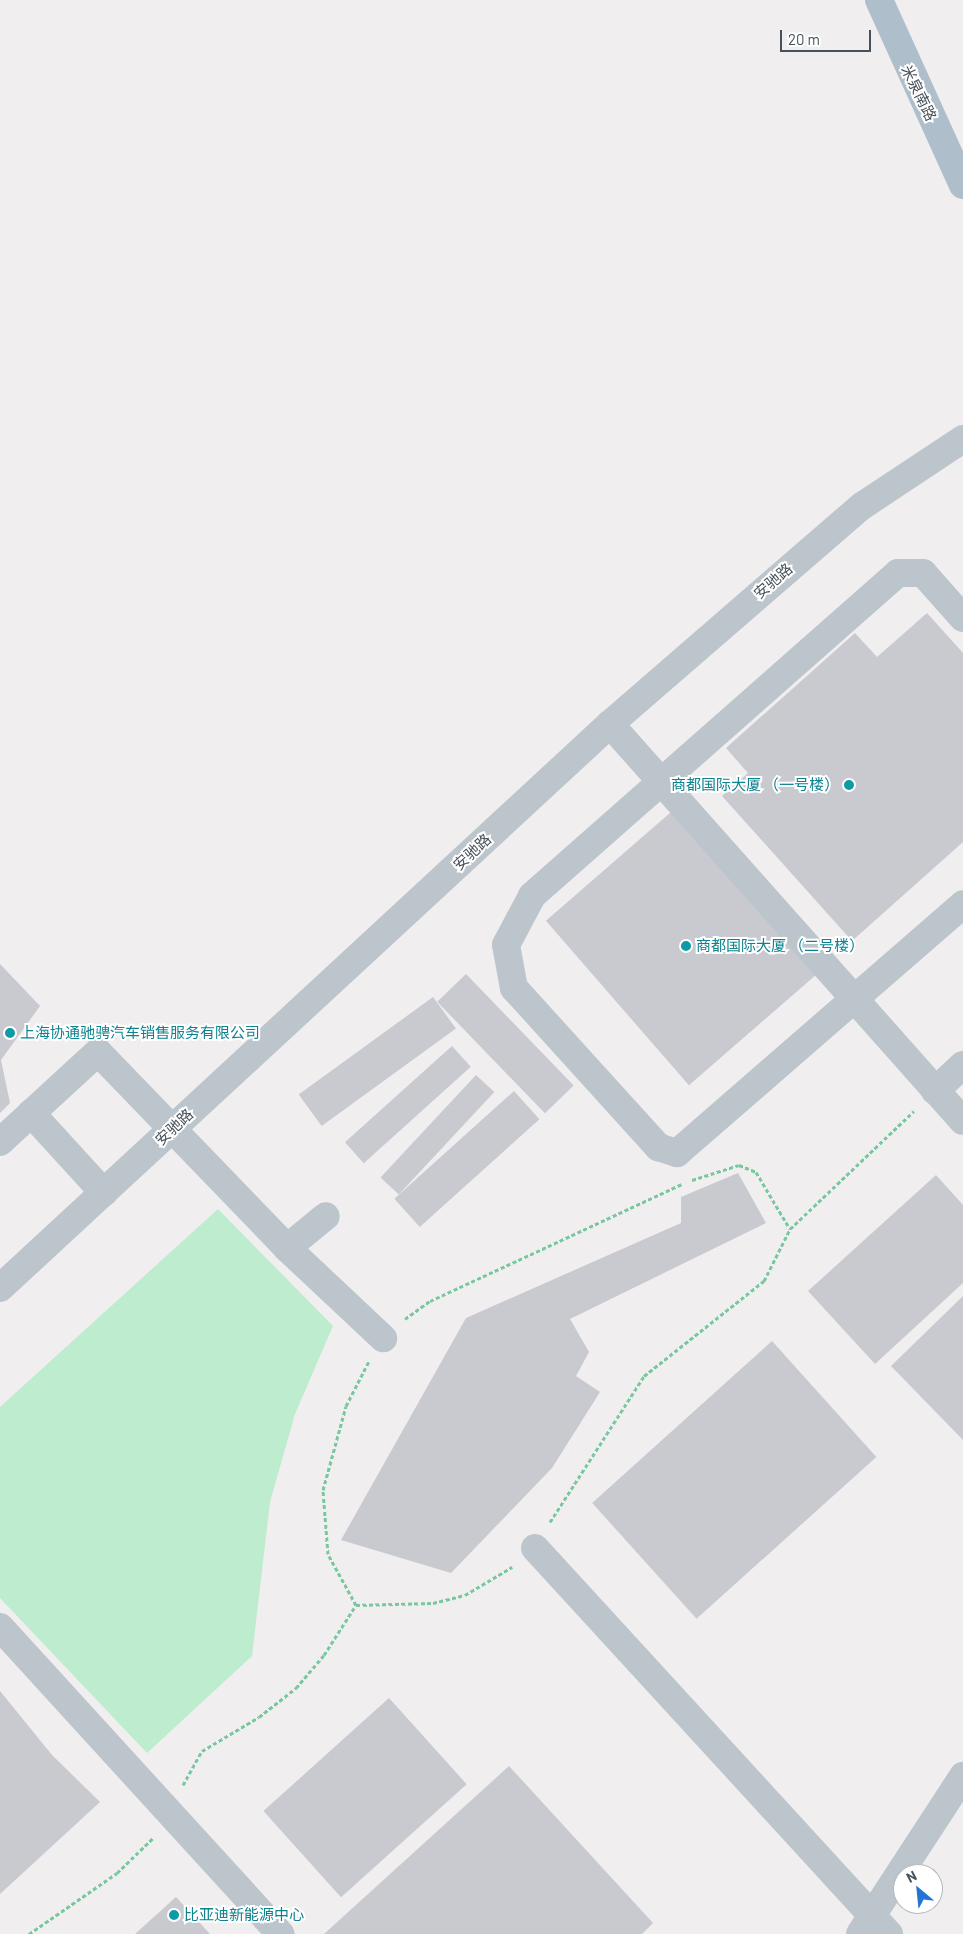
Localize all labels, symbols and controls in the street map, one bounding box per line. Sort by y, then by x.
scale bar [783,20,874,52]
text: 20 m [788,30,820,48]
street label: 米泉南路 [898,62,940,124]
street label: 安驰路 [750,559,796,603]
place label: 商都国际大厦 （一号楼） [671,776,839,794]
marker: 商都国际大厦 （一号楼） [843,779,855,791]
street label: 安驰路 [449,830,495,874]
place label: 商都国际大厦 （二号楼） [696,937,864,955]
marker: 商都国际大厦 （二号楼） [680,940,692,952]
place label: 上海协通驰骋汽车销售服务有限公司 [20,1024,260,1042]
marker: 上海协通驰骋汽车销售服务有限公司 [4,1027,16,1039]
street label: 安驰路 [151,1105,197,1149]
north arrow [893,1864,943,1914]
text: N [903,1867,919,1886]
place label: 比亚迪新能源中心 [184,1906,304,1924]
marker: 比亚迪新能源中心 [168,1909,180,1921]

